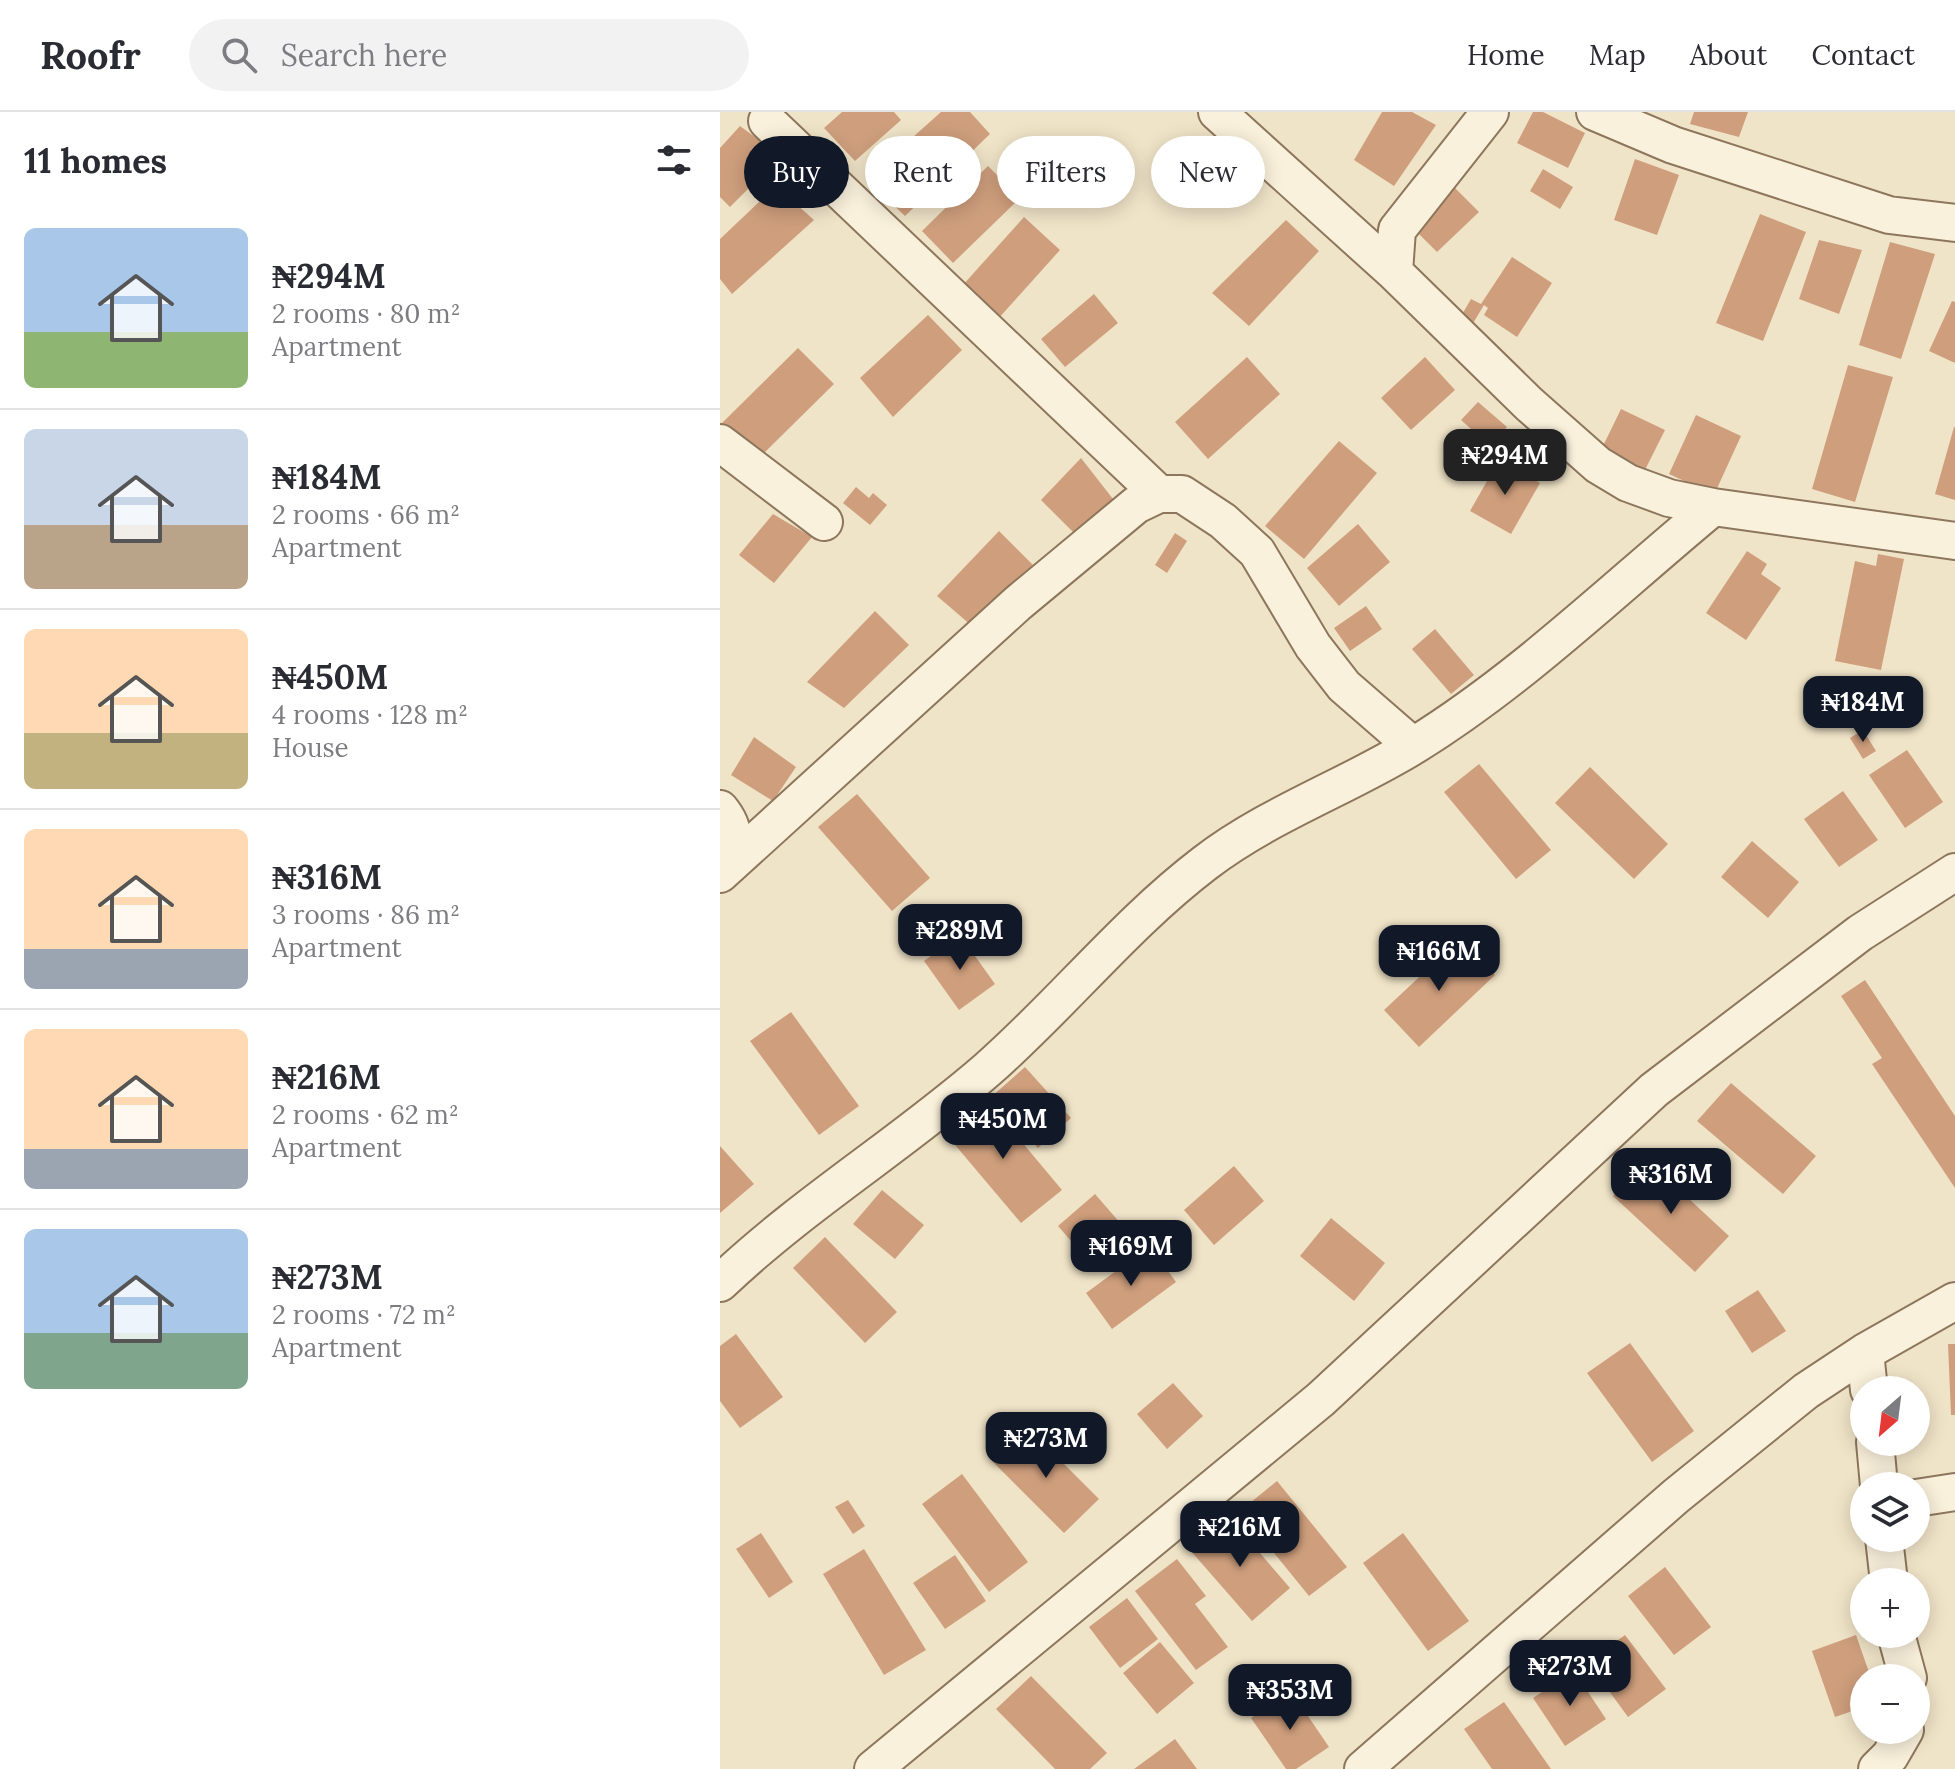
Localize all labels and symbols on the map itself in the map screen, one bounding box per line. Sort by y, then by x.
pin: ₦294M [1449,429,1561,497]
pin: ₦184M [1807,676,1919,744]
pin: ₦289M [904,904,1016,972]
pin: ₦166M [1383,925,1495,993]
pin: ₦450M [947,1093,1059,1161]
pin: ₦316M [1615,1148,1727,1216]
pin: ₦169M [1075,1220,1187,1288]
north arrow [1850,1376,1930,1456]
pin: ₦273M [990,1412,1102,1480]
pin: ₦216M [1184,1501,1296,1569]
pin: ₦273M [1514,1640,1626,1708]
pin: ₦353M [1234,1664,1346,1732]

